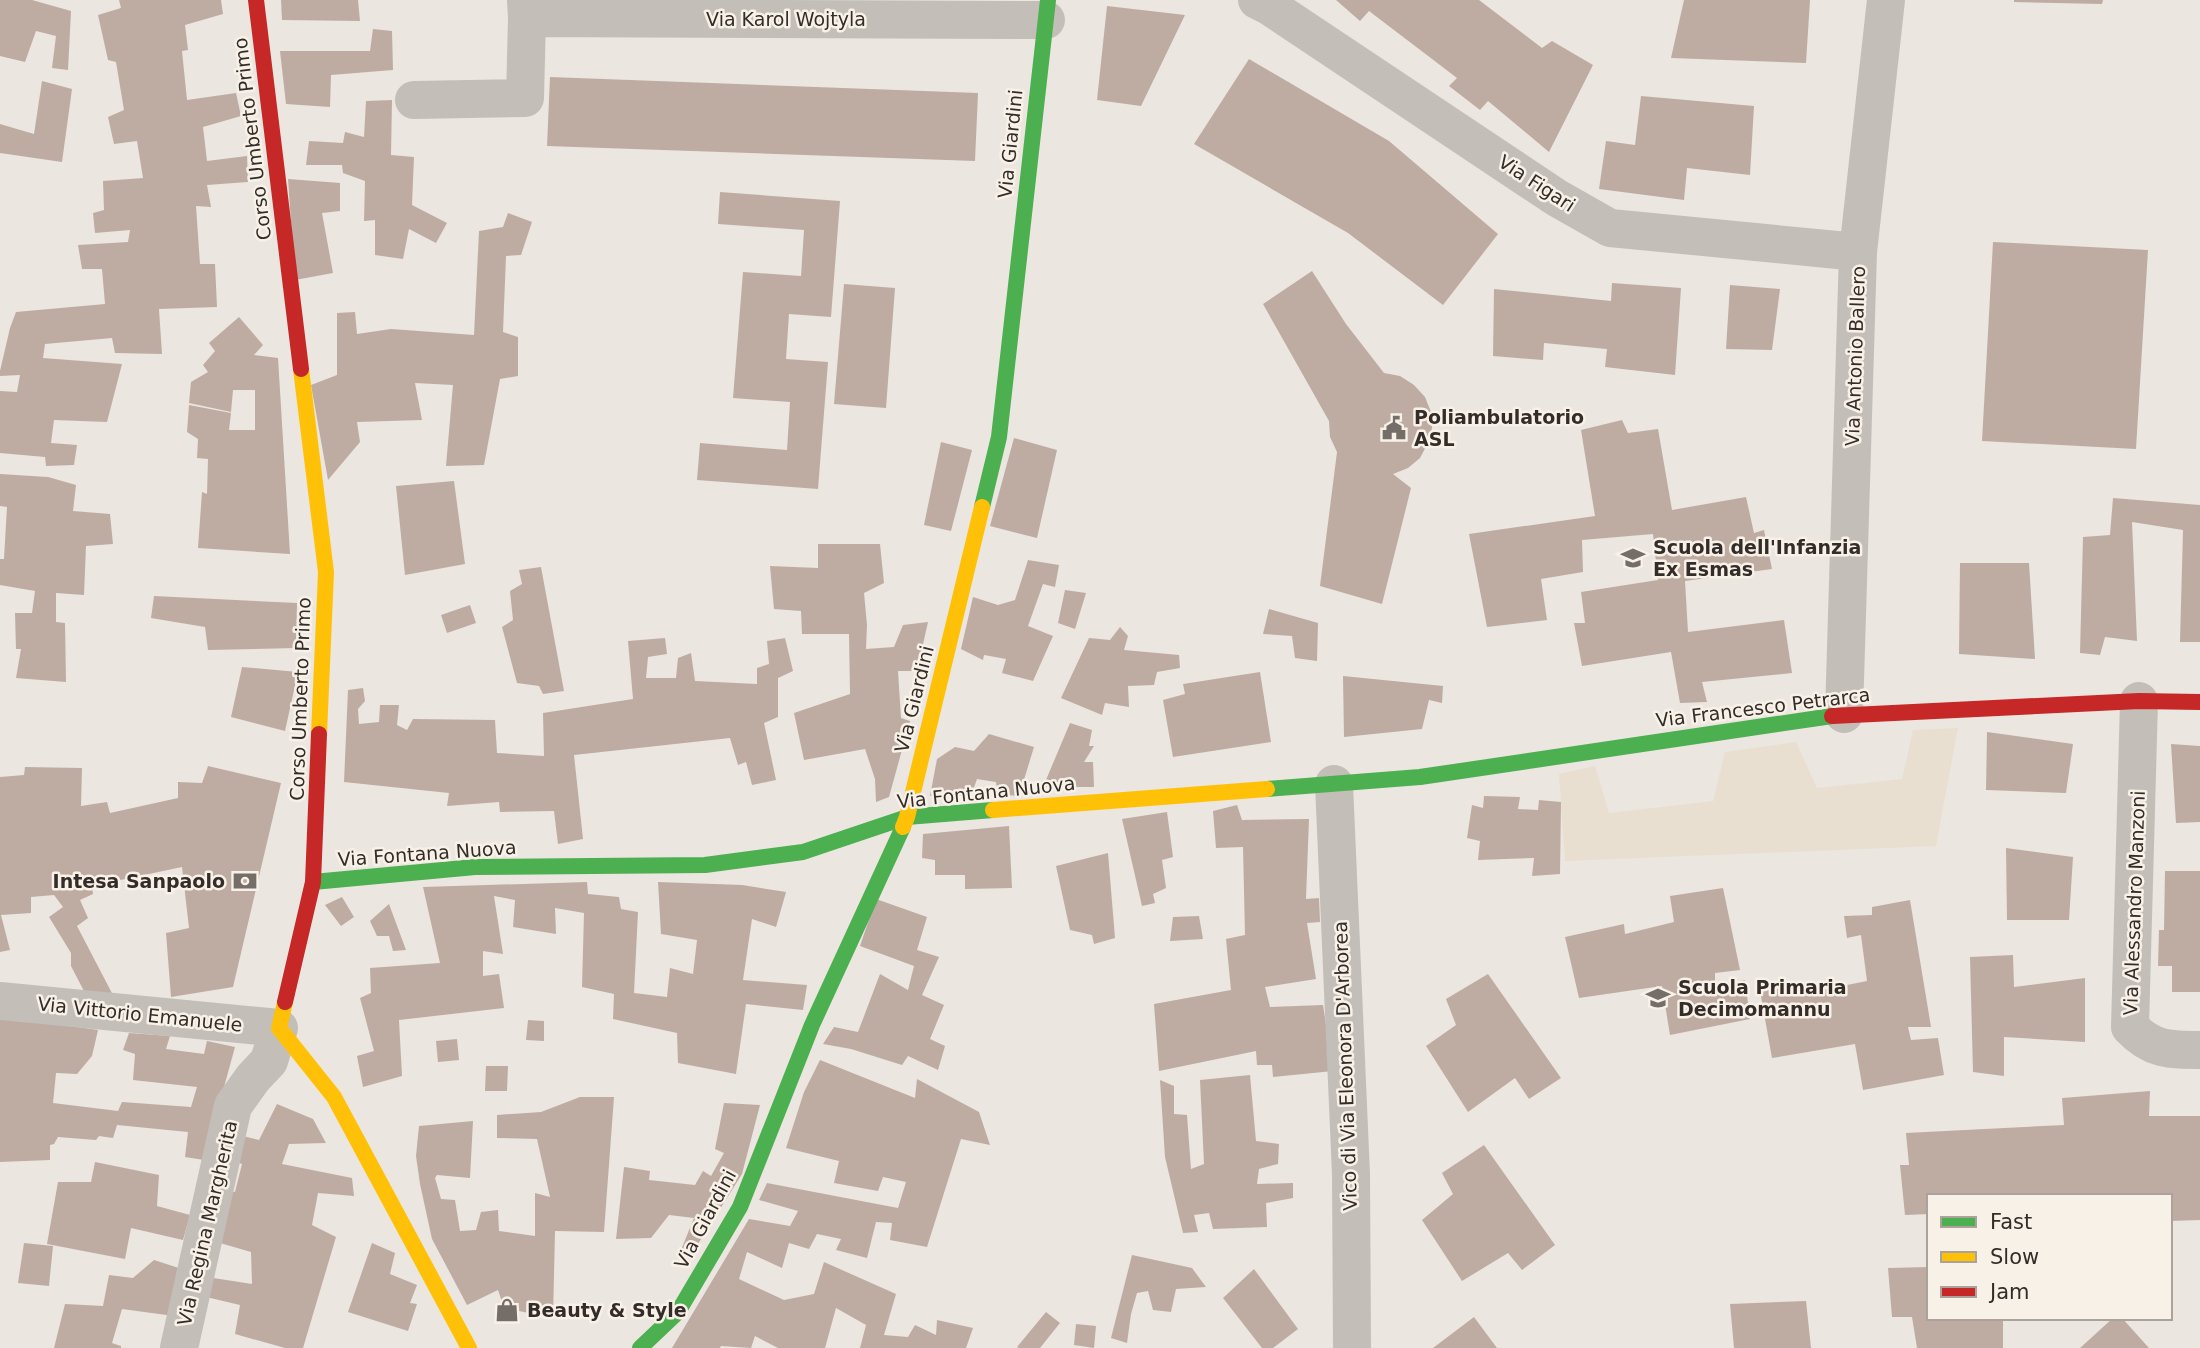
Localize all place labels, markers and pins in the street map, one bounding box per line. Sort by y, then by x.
place label: Poliambulatorio ASL [1414,406,1584,450]
public building icon: Poliambulatorio ASL [1380,414,1408,442]
place label: Scuola dell'Infanzia Ex Esmas [1653,536,1861,580]
school or university icon: Scuola dell'Infanzia Ex Esmas [1619,544,1647,572]
bank icon: Intesa Sanpaolo [231,867,259,895]
place label: Intesa Sanpaolo [53,870,225,892]
place label: Scuola Primaria Decimomannu [1678,976,1847,1020]
school or university icon: Scuola Primaria Decimomannu [1644,984,1672,1012]
shop icon: Beauty & Style [493,1296,521,1324]
place label: Beauty & Style [527,1299,687,1321]

